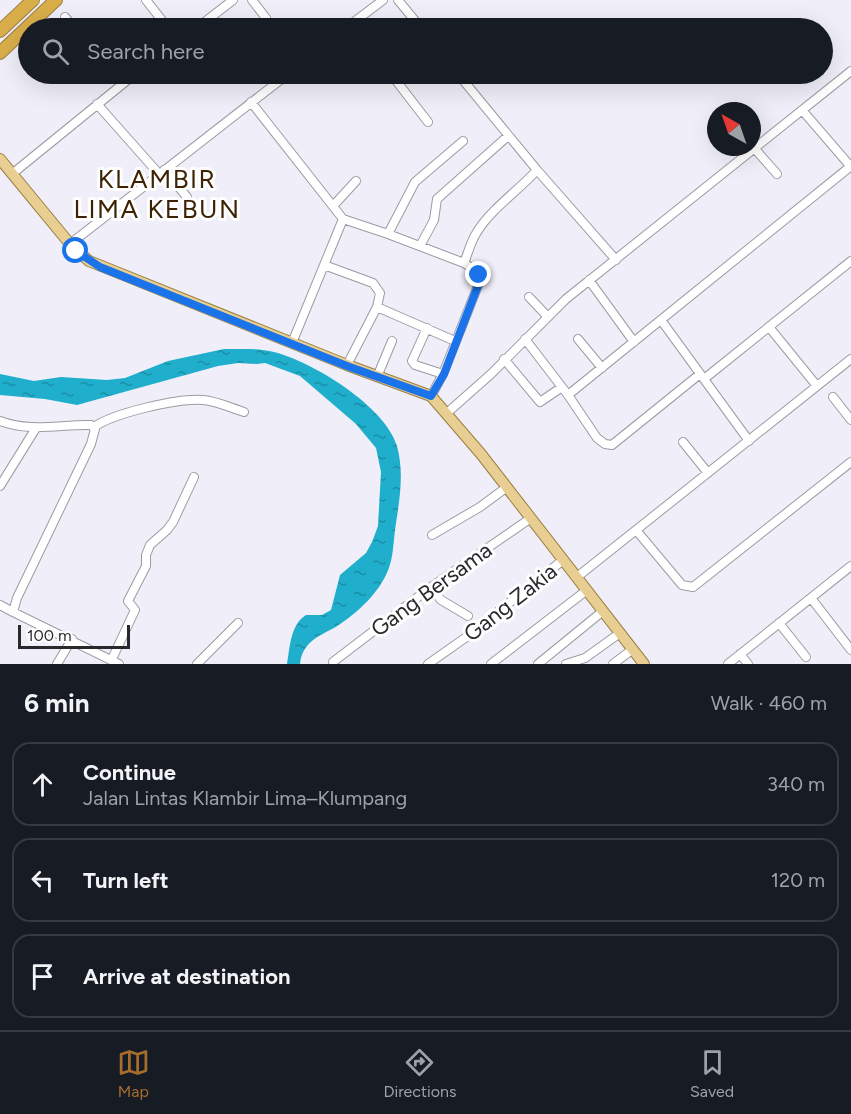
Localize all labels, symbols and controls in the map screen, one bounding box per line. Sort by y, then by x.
search box [18,18,833,84]
icon: search [39,35,72,68]
text: Search here [87,38,205,65]
north arrow [707,102,761,156]
district label: KLAMBIR LIMA KEBUN [73,163,241,225]
route start [62,237,88,263]
route end [465,261,491,287]
street label: Gang Bersama [366,536,497,642]
street label: Gang Zakia [458,558,562,647]
scale bar [18,622,130,650]
text: 100 m [27,626,72,645]
text: 6 min [24,687,90,719]
text: Walk · 460 m [711,691,827,715]
text: Continue [83,759,176,786]
icon: ahead [26,768,59,801]
text: 340 m [767,772,825,796]
text: Jalan Lintas Klambir Lima–Klumpang [83,786,407,810]
icon: left [26,864,59,897]
text: Turn left [83,867,169,894]
text: 120 m [771,868,825,892]
icon: arrive [26,960,59,993]
text: Arrive at destination [83,963,291,990]
tab: Map [117,1046,150,1101]
tab: Directions [383,1046,456,1101]
tab: Saved [690,1046,734,1101]

